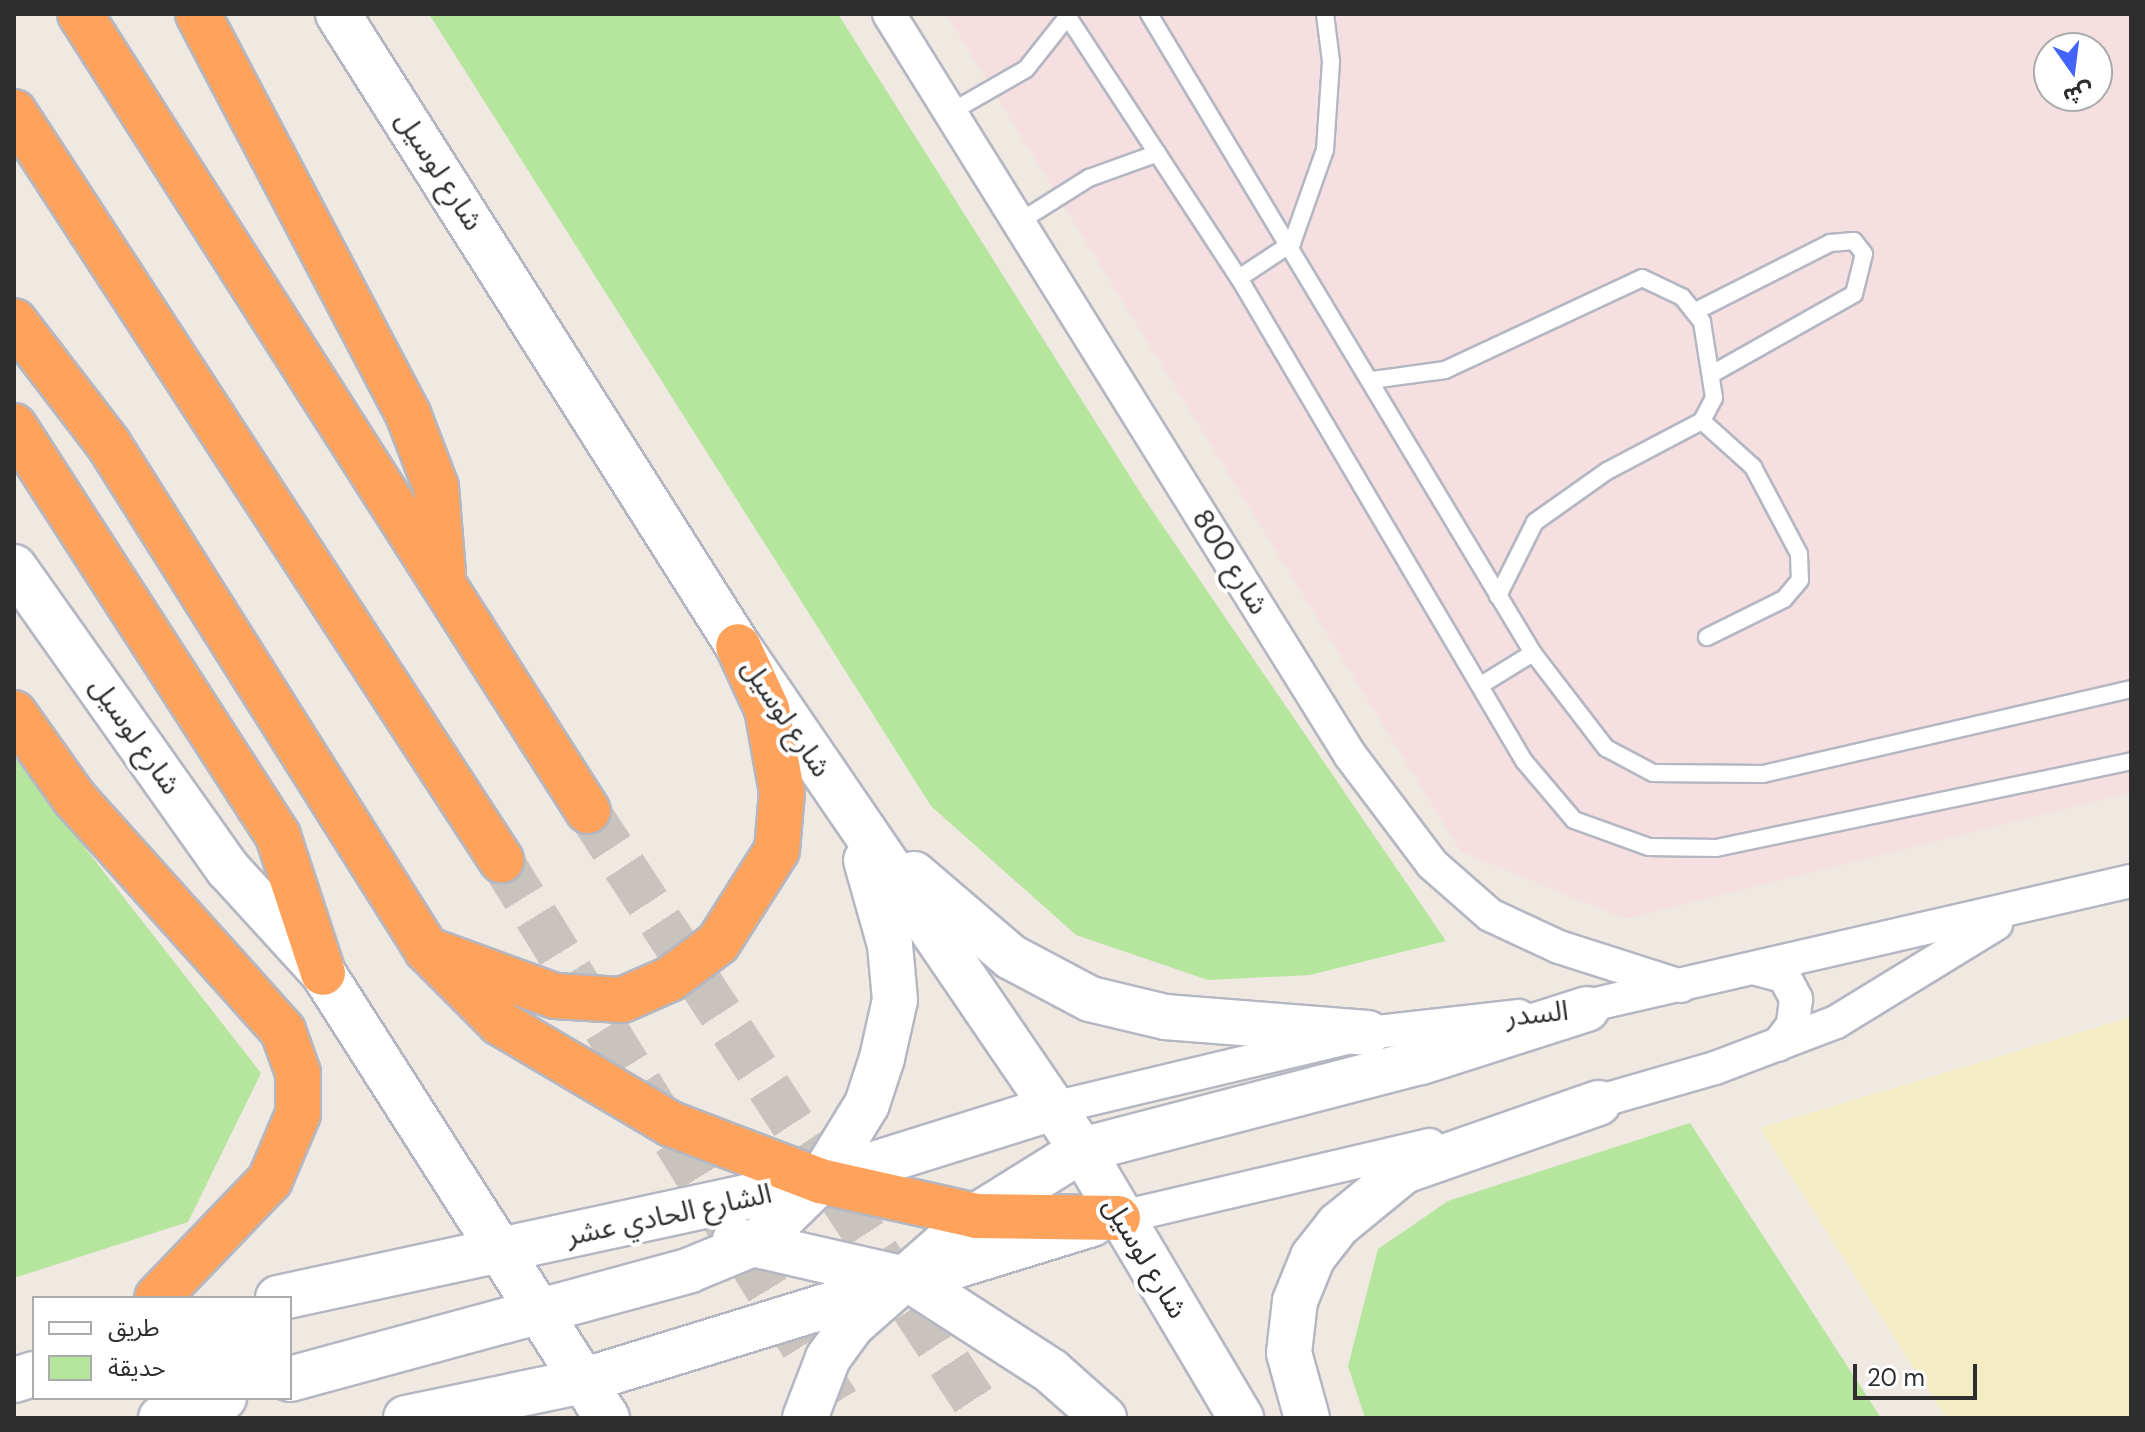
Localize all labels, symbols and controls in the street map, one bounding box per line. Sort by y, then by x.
north arrow [2033,32,2113,112]
text: ش [2060,76,2097,112]
street label: شارع لوسيل [388,105,490,237]
street label: شارع 800 [1185,503,1275,621]
street label: شارع لوسيل [734,652,838,784]
street label: شارع لوسيل [82,671,188,801]
street label: السدر [1504,994,1570,1034]
street label: الشارع الحادي عشر [563,1177,775,1253]
street label: شارع لوسيل [1096,1191,1194,1325]
legend [32,1296,292,1400]
text: طريق [108,1312,160,1343]
scale bar [1857,1348,1981,1398]
text: حديقة [108,1352,166,1383]
text: 20 m [1867,1362,1925,1393]

